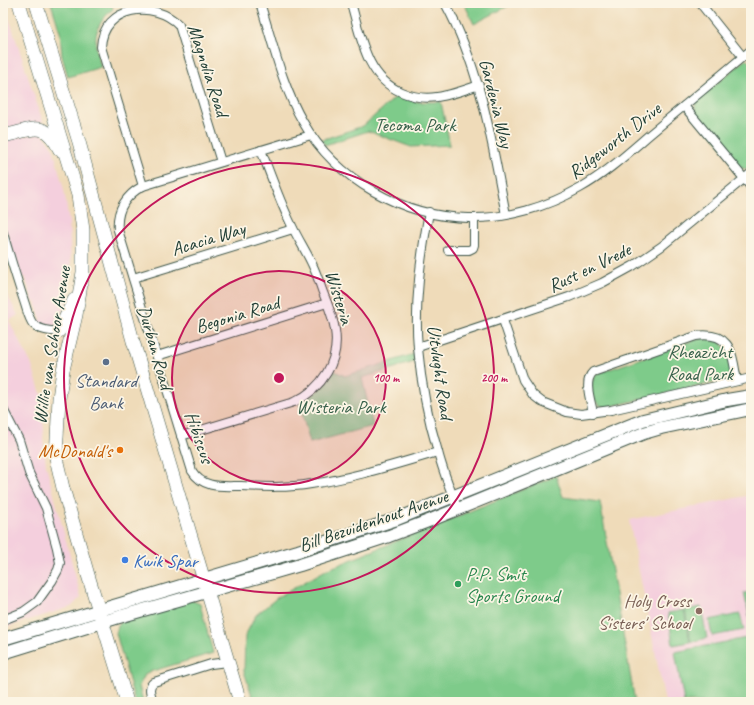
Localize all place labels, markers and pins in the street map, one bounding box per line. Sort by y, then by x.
marker: Standard Bank [101,357,111,367]
place label: Standard Bank [75,369,141,415]
centre of rings [272,371,286,385]
place label: McDonald's [38,439,115,463]
marker: McDonald's [115,445,125,455]
place label: Kwik Spar [133,549,200,573]
marker: Kwik Spar [120,555,130,565]
place label: P.P. Smit Sports Ground [466,562,563,608]
marker: P.P. Smit Sports Ground [453,579,463,589]
place label: Holy Cross Sisters' School [598,589,695,635]
marker: Holy Cross Sisters' School [694,606,704,616]

